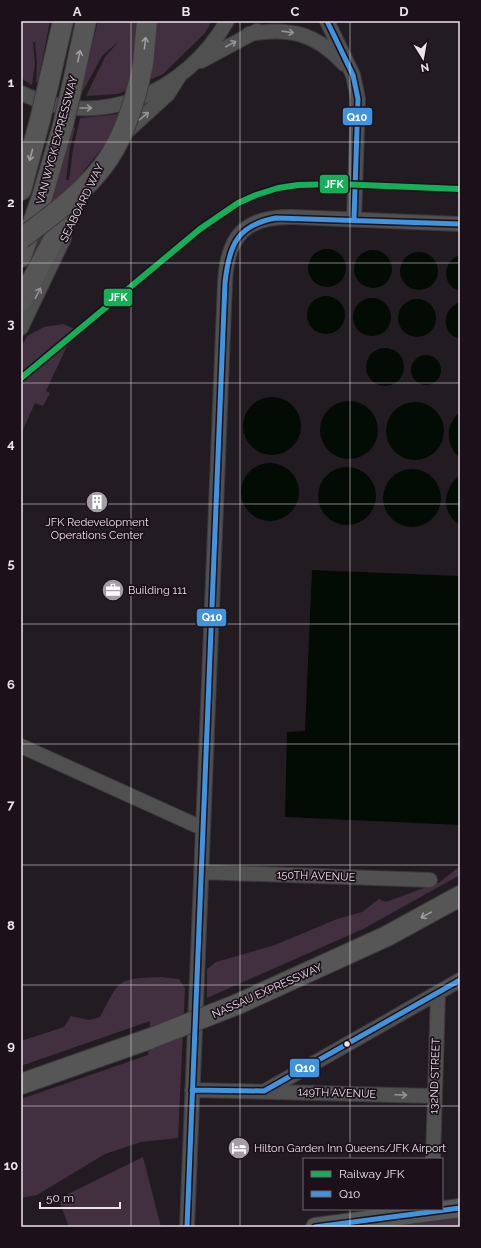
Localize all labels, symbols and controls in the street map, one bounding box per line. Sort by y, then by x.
text: A [73,4,82,19]
text: B [182,4,191,19]
text: C [291,4,300,19]
text: D [399,4,409,19]
one-way arrow [281,28,294,36]
one-way arrow [141,36,149,49]
north arrow [403,38,443,78]
one-way arrow [225,40,237,47]
one-way arrow [75,50,83,63]
text: N [419,60,430,75]
street label: VAN WYCK EXPRESSWAY [34,74,80,206]
text: 1 [8,75,15,90]
one-way arrow [79,104,92,112]
line badge: Q10 [342,107,373,126]
text: Q10 [347,111,367,124]
one-way arrow [139,112,149,121]
one-way arrow [27,149,34,162]
street label: SEABOARD WAY [57,162,107,244]
line badge: JFK [319,174,349,194]
text: JFK [324,178,344,191]
text: 2 [7,195,15,210]
one-way arrow [35,287,43,299]
line badge: JFK [103,288,133,307]
text: JFK [108,291,128,304]
text: 3 [7,316,15,331]
text: 4 [7,436,15,451]
building icon: JFK Redevelopment Operations Center [84,489,110,515]
place label: JFK Redevelopment Operations Center [45,516,149,542]
text: 5 [7,556,15,571]
office icon: Building 111 [100,577,126,603]
place label: Building 111 [128,584,187,597]
line badge: Q10 [196,608,227,627]
text: Q10 [202,611,222,624]
text: 6 [7,677,15,692]
text: 7 [7,797,15,812]
street label: 150TH AVENUE [277,868,356,884]
one-way arrow [420,912,432,920]
text: 8 [7,918,15,933]
street label: NASSAU EXPRESSWAY [210,961,324,1021]
street label: 132ND STREET [427,1037,443,1114]
text: 9 [7,1038,15,1053]
unlabelled marker [342,1039,352,1049]
line badge: Q10 [289,1058,320,1078]
text: Q10 [295,1062,315,1075]
street label: 149TH AVENUE [298,1085,377,1101]
one-way arrow [394,1091,407,1099]
hotel icon: Hilton Garden Inn Queens/JFK Airport [226,1135,252,1161]
place label: Hilton Garden Inn Queens/JFK Airport [254,1142,446,1155]
text: 10 [4,1158,18,1173]
legend [303,1158,443,1210]
text: Railway JFK [339,1167,405,1181]
scale bar [40,1184,120,1210]
text: Q10 [339,1187,360,1201]
text: 50 m [46,1191,74,1205]

